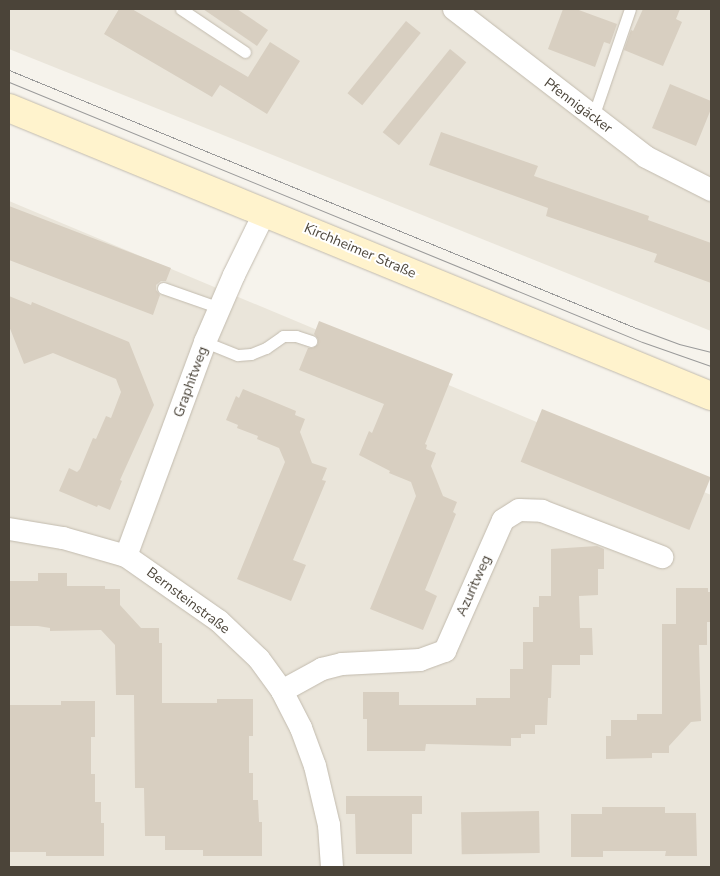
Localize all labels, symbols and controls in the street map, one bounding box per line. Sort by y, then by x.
street label: Pfennigäcker [540,75,616,137]
street label: Kirchheimer Straße [302,220,418,282]
street label: Graphitweg [170,344,212,420]
street label: Azuritweg [453,553,495,619]
street label: Bernsteinstraße [143,564,233,638]

